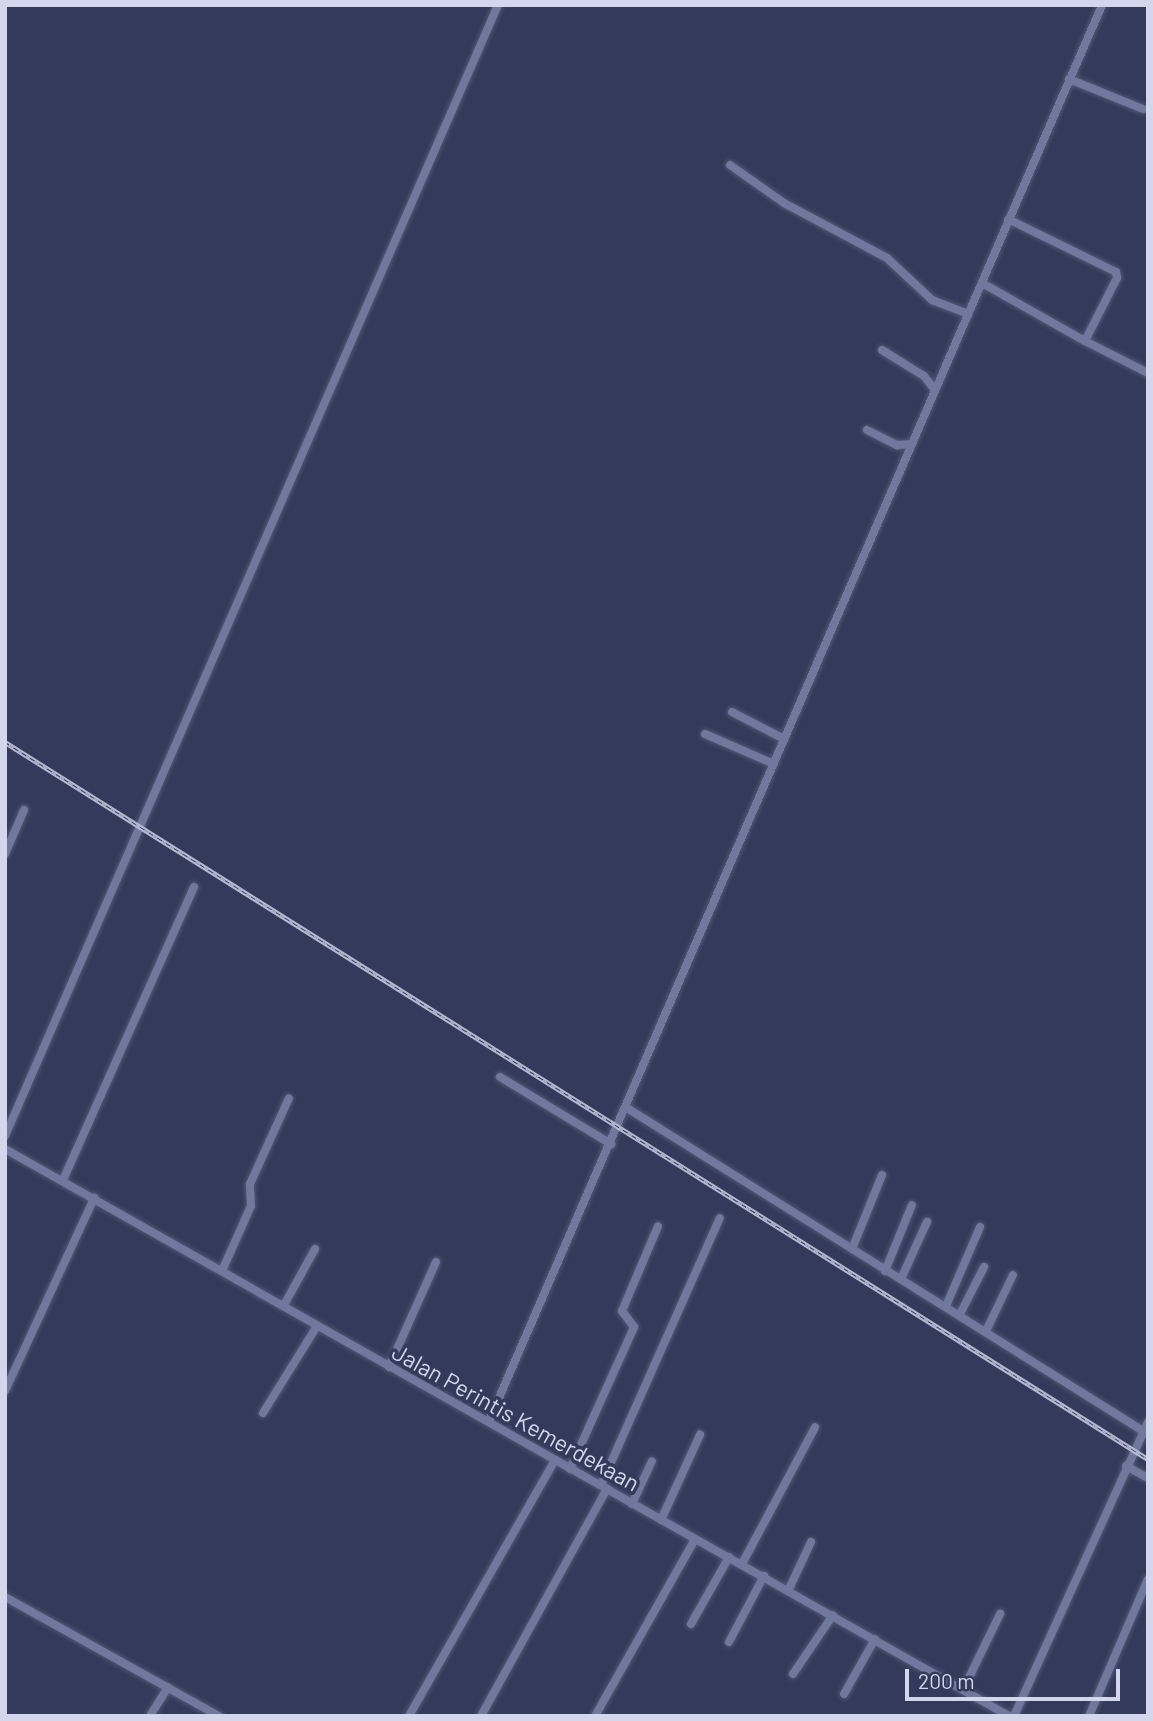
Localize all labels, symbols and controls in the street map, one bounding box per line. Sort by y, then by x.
street label: Jalan Perintis Kemerdekaan [388,1337,644,1497]
scale bar [908,1654,1123,1698]
text: 200 m [918,1668,975,1693]

